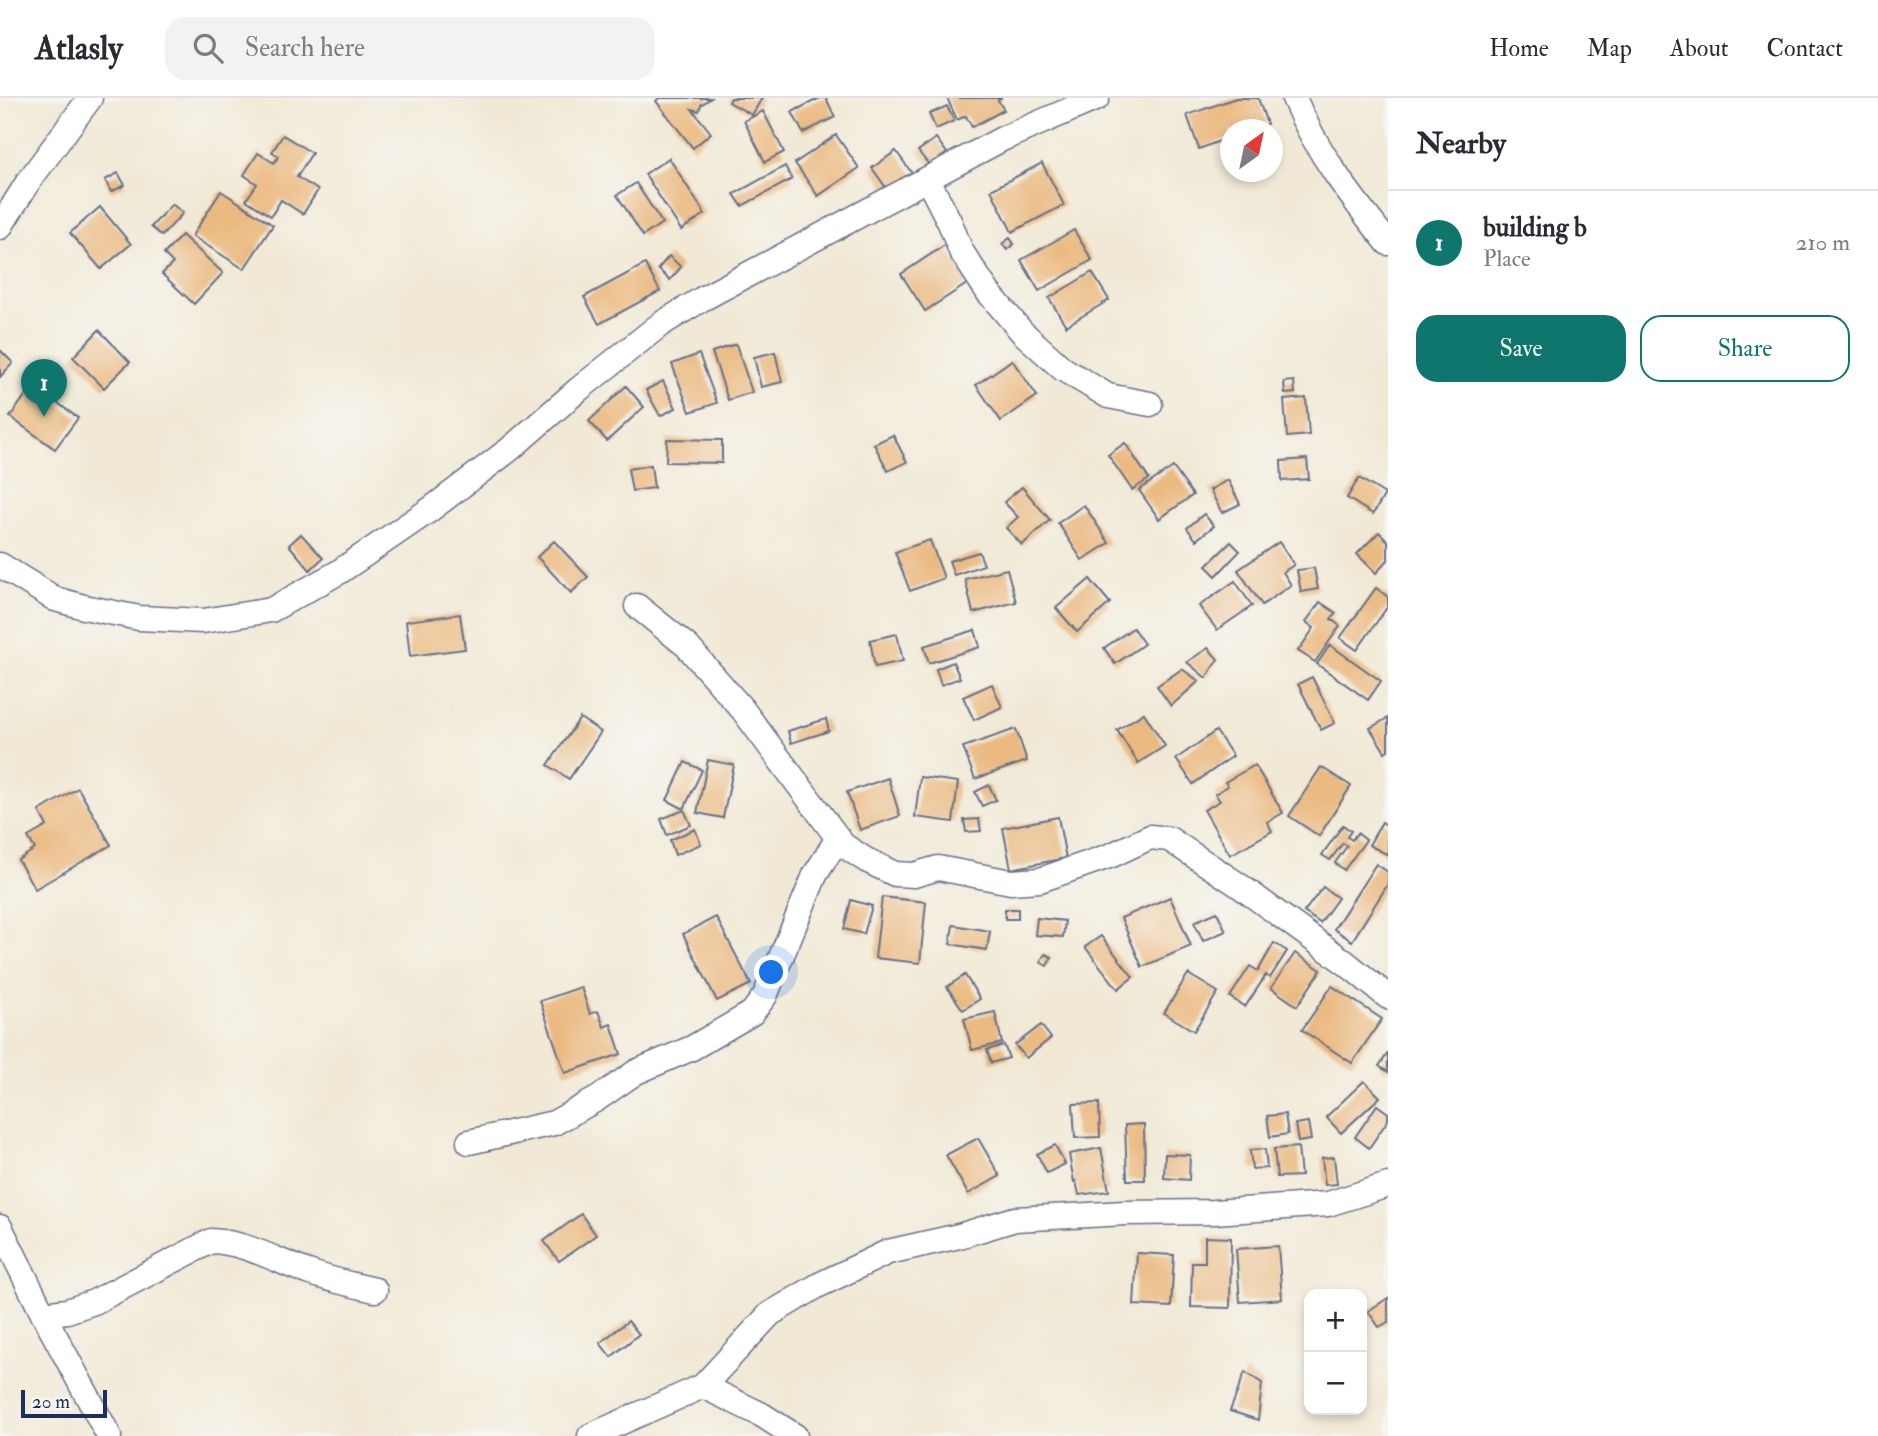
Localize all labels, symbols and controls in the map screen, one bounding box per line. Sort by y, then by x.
search box [165,17,655,80]
text: Atlasly [35,28,123,69]
icon: search [189,29,227,67]
text: Search here [245,32,365,64]
text: Home [1489,33,1549,64]
text: Map [1587,33,1632,64]
text: About [1670,33,1729,64]
text: Contact [1767,33,1843,64]
north arrow [1220,119,1283,182]
text: Nearby [1416,125,1506,162]
text: building b [1483,212,1587,244]
text: 1 [1435,228,1443,257]
text: 210 m [1796,228,1850,257]
text: Place [1483,244,1531,273]
button: Save [1416,315,1626,382]
button: Share [1640,315,1850,382]
pin: 1 [21,359,67,417]
your location [754,955,788,989]
map controls [1304,1289,1367,1415]
button: + [1304,1289,1367,1352]
button: − [1304,1352,1367,1415]
scale bar [21,1387,107,1419]
text: 20 m [32,1390,70,1414]

